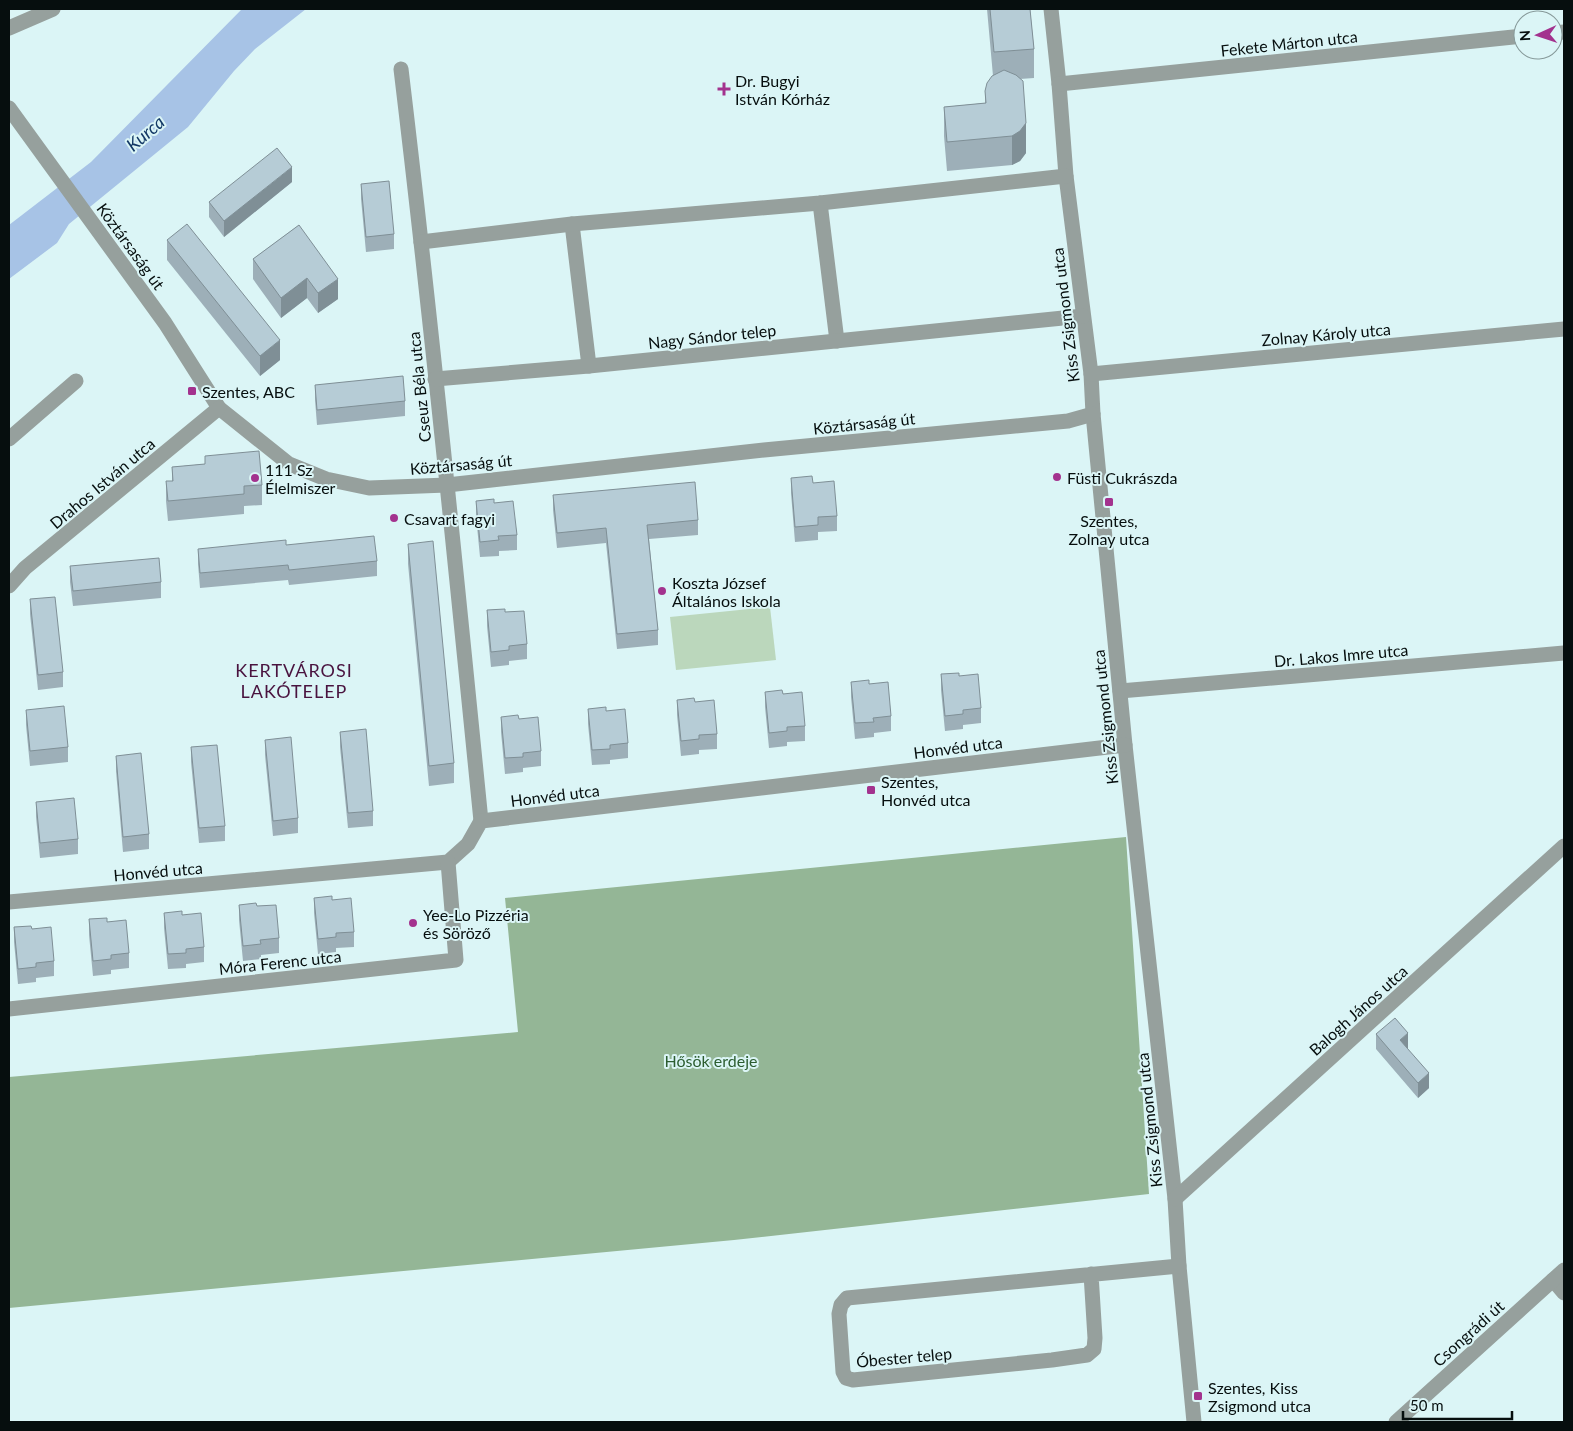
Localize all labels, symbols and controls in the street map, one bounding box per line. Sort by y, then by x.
north arrow [1513,10,1563,60]
street label: Fekete Márton utca [1220,26,1358,60]
text: N [1516,30,1533,42]
place label: Dr. Bugyi István Kórház [735,71,830,108]
marker: Dr. Bugyi István Kórház [717,82,731,96]
water label: Kurca [121,111,169,155]
street label: Köztársaság út [93,199,169,293]
street label: Kiss Zsigmond utca [1047,247,1083,383]
street label: Zolnay Károly utca [1261,319,1391,349]
street label: Nagy Sándor telep [647,320,777,352]
street label: Cseuz Béla utca [404,331,434,443]
place label: Szentes, ABC [202,382,295,401]
marker: Szentes, ABC [186,385,198,397]
street label: Köztársaság út [812,408,916,438]
street label: Drahos István utca [46,434,158,532]
street label: Köztársaság út [409,450,513,478]
place label: 111 Sz Élelmiszer [265,460,336,497]
place label: Füsti Cukrászda [1067,468,1177,487]
marker: Füsti Cukrászda [1051,471,1063,483]
marker: 111 Sz Élelmiszer [249,472,261,484]
marker: Szentes, Zolnay utca [1103,496,1115,508]
place label: Csavart fagyi [404,509,495,528]
place label: Szentes, Zolnay utca [1069,511,1149,548]
marker: Csavart fagyi [388,512,400,524]
place label: Koszta József Általános Iskola [672,573,781,610]
marker: Koszta József Általános Iskola [656,585,668,597]
street label: Dr. Lakos Imre utca [1273,640,1409,670]
street label: Kiss Zsigmond utca [1088,649,1122,785]
district label: KERTVÁROSI LAKÓTELEP [235,659,353,702]
street label: Honvéd utca [912,732,1004,762]
place label: Szentes, Honvéd utca [881,772,971,809]
street label: Honvéd utca [509,780,601,810]
marker: Szentes, Honvéd utca [865,784,877,796]
street label: Honvéd utca [113,858,203,884]
place label: Yee-Lo Pizzéria és Söröző [423,905,529,942]
marker: Yee-Lo Pizzéria és Söröző [407,917,419,929]
street label: Móra Ferenc utca [218,946,342,978]
street label: Balogh János utca [1305,961,1411,1059]
park label: Hősök erdeje [665,1051,757,1070]
street label: Kiss Zsigmond utca [1132,1052,1166,1188]
street label: Csongrádi út [1429,1296,1508,1370]
street label: Óbester telep [855,1343,953,1371]
place label: Szentes, Kiss Zsigmond utca [1208,1378,1311,1415]
scale bar [1403,1388,1512,1420]
marker: Szentes, Kiss Zsigmond utca [1192,1390,1204,1402]
text: 50 m [1410,1396,1444,1414]

